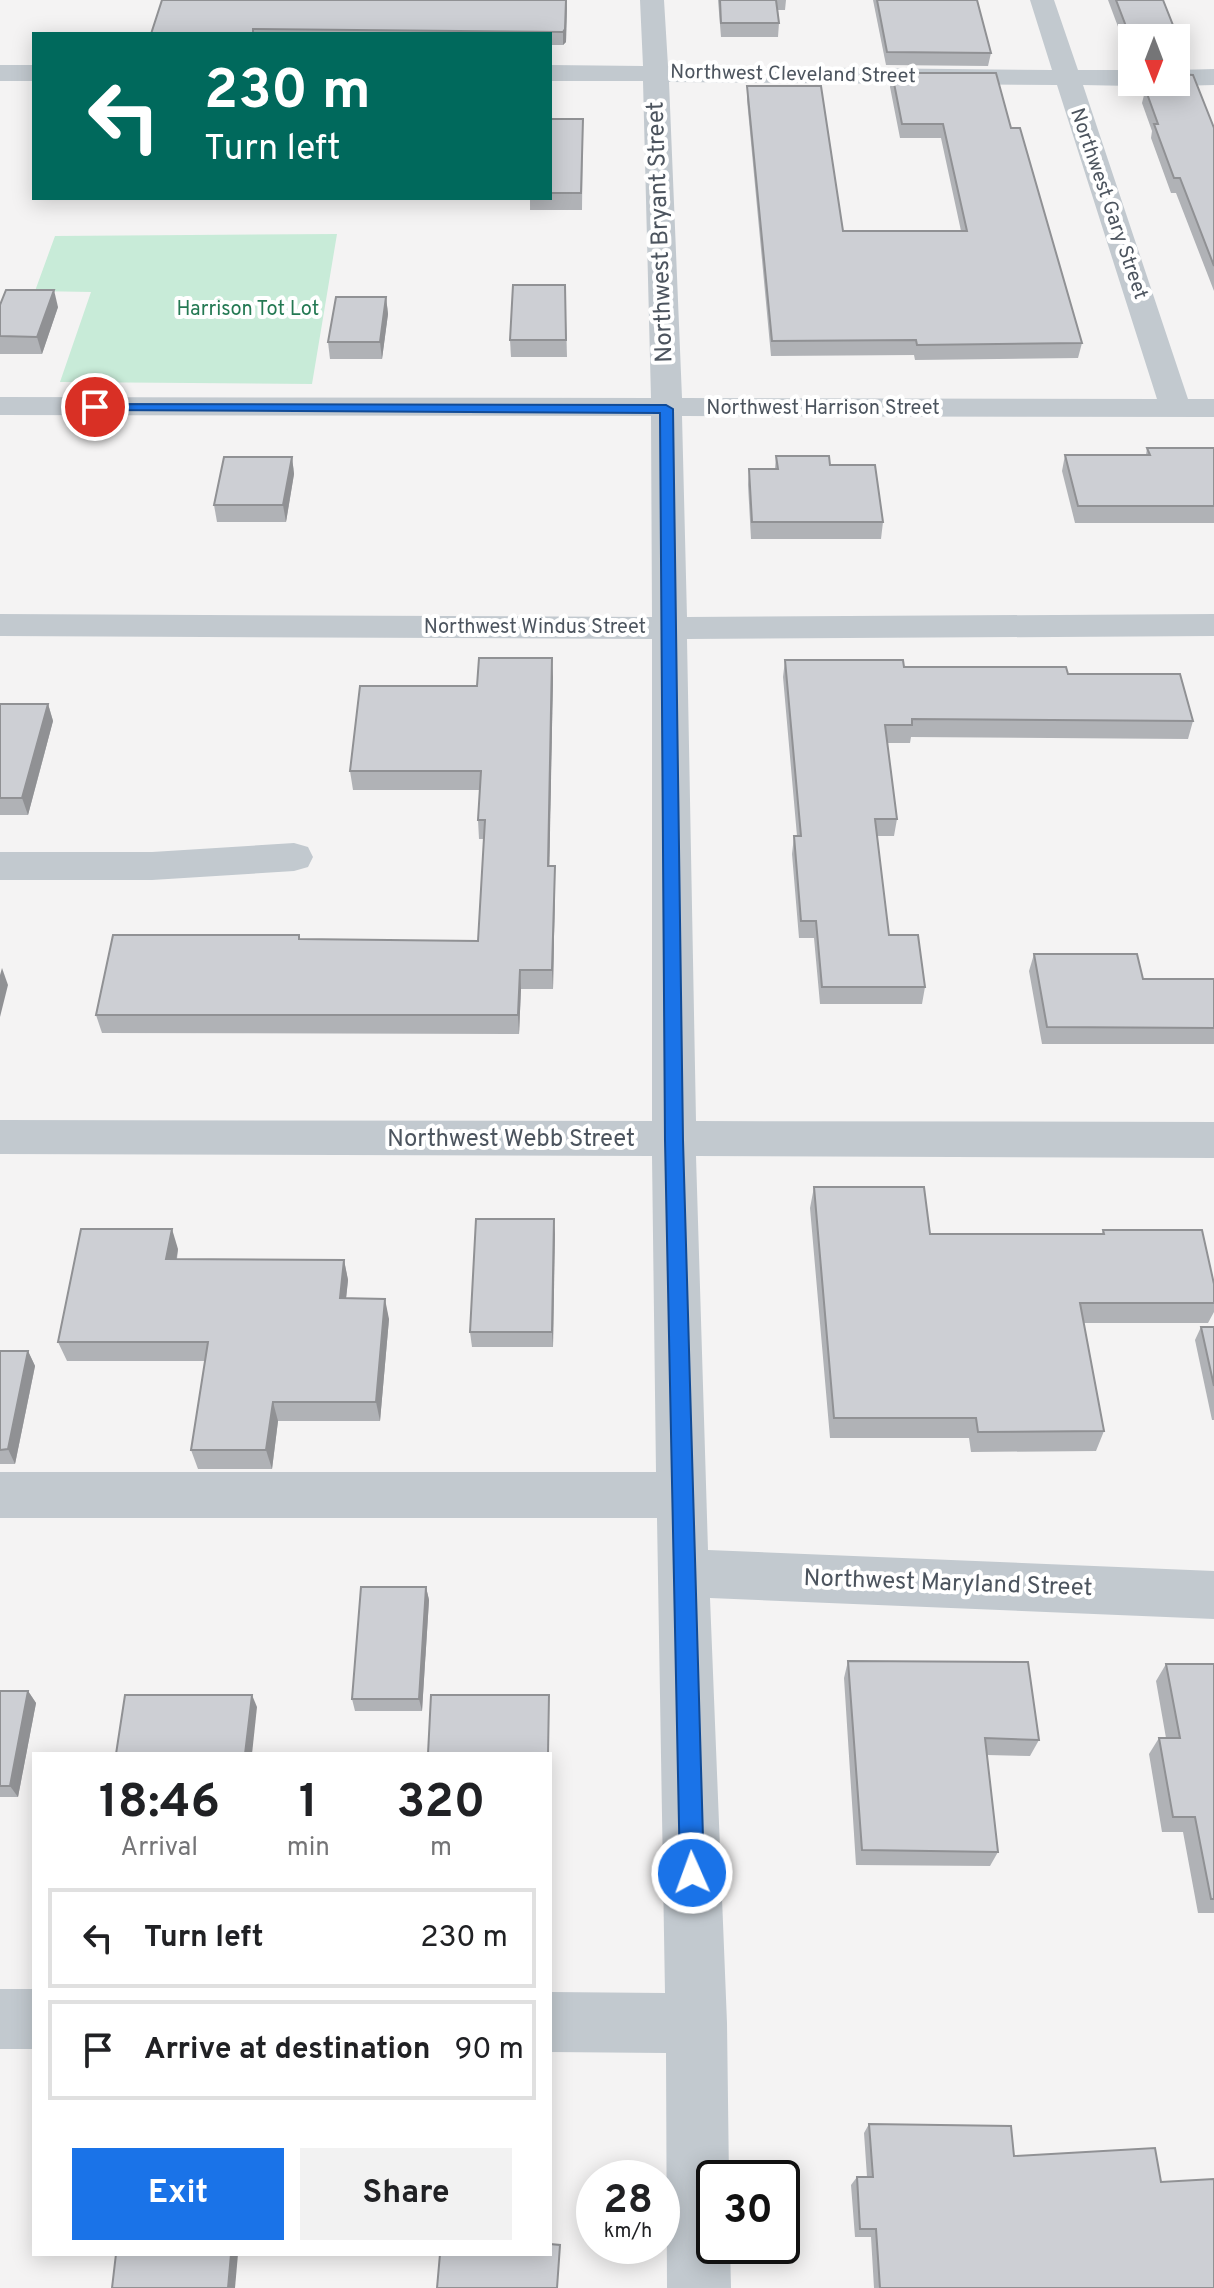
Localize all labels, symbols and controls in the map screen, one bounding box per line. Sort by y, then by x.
north arrow [1118,24,1190,96]
map controls [1118,24,1190,96]
text: 230 m [204,58,371,128]
street label: Northwest Cleveland Street [670,60,916,90]
icon: left [72,64,176,168]
street label: Northwest Bryant Street [641,101,681,363]
street label: Northwest Gary Street [1063,105,1153,303]
text: Turn left [204,127,341,173]
park label: Harrison Tot Lot [177,297,319,323]
pin [61,373,129,441]
icon: arrive [73,385,117,429]
street label: Northwest Harrison Street [706,396,940,422]
street label: Northwest Windus Street [424,615,646,641]
street label: Northwest Webb Street [387,1125,635,1155]
street label: Northwest Maryland Street [803,1564,1093,1604]
text: 18:46 [99,1774,220,1834]
text: 1 [299,1774,318,1834]
text: 320 [397,1774,485,1834]
position arrow [650,1831,734,1915]
text: Arrival [121,1832,198,1865]
text: min [287,1832,330,1865]
text: m [430,1832,452,1865]
icon: left [76,1916,120,1960]
text: Turn left [144,1920,264,1957]
text: 230 m [420,1920,508,1957]
icon: arrive [76,2028,120,2072]
text: Arrive at destination [144,2032,430,2069]
text: 90 m [454,2032,524,2069]
button: Exit [72,2148,284,2240]
button: Share [300,2148,512,2240]
speed limit sign: 30 [696,2160,800,2264]
text: 28 [603,2177,653,2227]
text: km/h [604,2219,652,2245]

